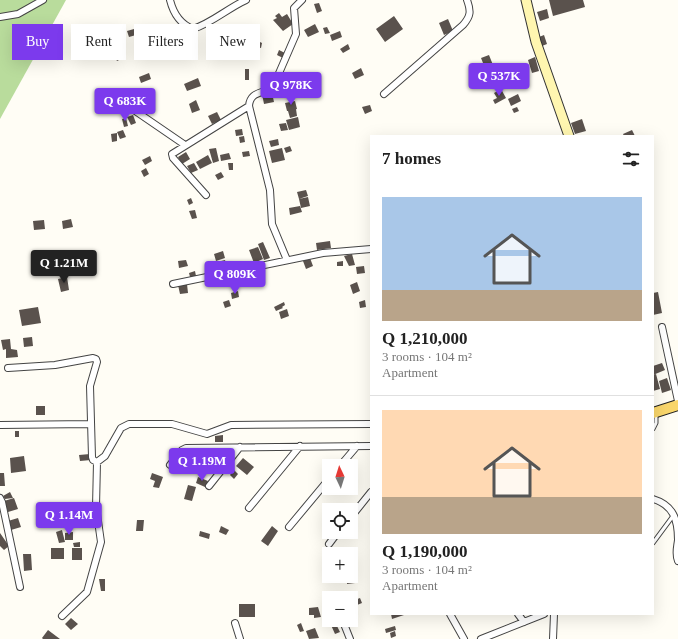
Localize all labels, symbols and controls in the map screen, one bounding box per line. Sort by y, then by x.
chip: Buy [12,24,63,60]
chip: Rent [71,24,126,60]
chip: Filters [134,24,198,60]
chip: New [206,24,260,60]
pin: Q 537K [466,63,532,97]
text: Q 537K [478,68,520,83]
pin: Q 978K [258,72,324,106]
text: Q 978K [270,77,312,92]
pin: Q 683K [92,88,158,122]
text: Q 683K [104,93,146,108]
icon: filters [620,148,642,170]
text: 7 homes [382,149,441,168]
icon: home [476,223,548,295]
pin: Q 1.21M [27,250,101,284]
text: Q 1.21M [40,255,88,270]
pin: Q 809K [202,261,268,295]
text: Q 809K [214,266,256,281]
text: Q 1,210,000 [382,329,467,348]
text: 3 rooms · 104 m² [382,349,472,364]
text: Apartment [382,365,438,380]
icon: home [476,436,548,508]
pin: Q 1.19M [165,448,239,482]
text: Q 1.19M [178,453,226,468]
north arrow [322,459,358,495]
map controls [322,459,358,627]
pin: Q 1.14M [32,502,106,536]
button: locate [322,503,358,539]
text: Q 1.14M [45,507,93,522]
text: Q 1,190,000 [382,542,467,561]
button: + [322,547,358,583]
text: 3 rooms · 104 m² [382,562,472,577]
text: Apartment [382,578,438,593]
button: − [322,591,358,627]

